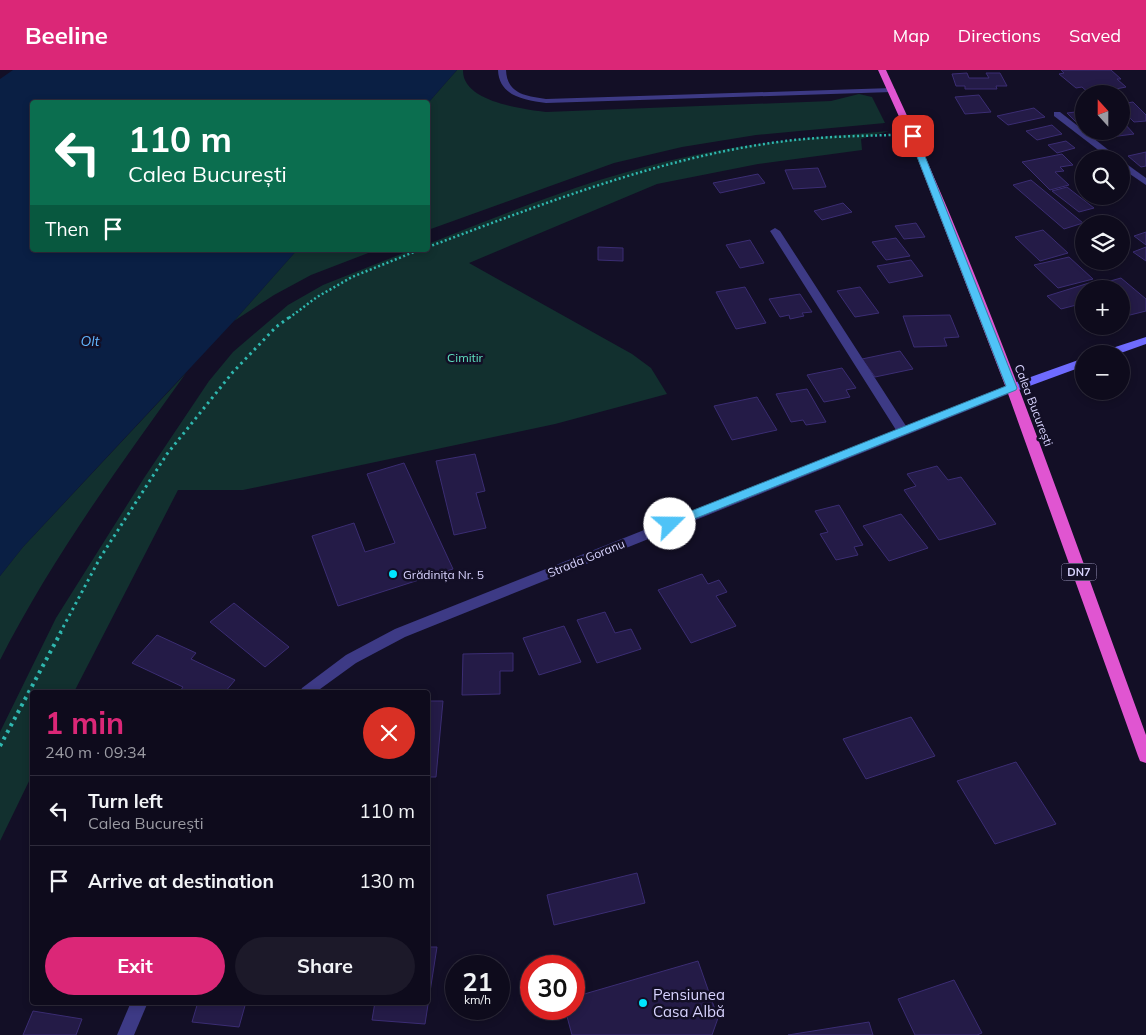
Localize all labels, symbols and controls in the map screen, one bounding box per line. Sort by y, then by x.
text: Beeline [25,20,108,50]
text: Map [893,24,930,47]
text: Directions [958,24,1041,47]
text: Saved [1069,24,1121,47]
north arrow [1075,85,1130,140]
map controls [1075,85,1130,400]
pin [892,115,934,157]
text: 110 m [128,117,232,161]
icon: left [45,120,110,185]
icon: arrive [899,122,927,150]
button: search [1075,150,1130,205]
text: Calea București [128,160,287,188]
icon: arrive [99,215,127,243]
button: layers [1075,215,1130,270]
text: Then [45,217,89,241]
button: + [1075,280,1130,335]
water label: Olt [80,332,101,350]
button: − [1075,345,1130,400]
park label: Cimitir [447,350,484,365]
street label: Calea București [1011,362,1057,449]
position arrow [643,497,695,549]
street label: Strada Goranu [545,536,627,580]
road number: DN7 [1062,564,1096,581]
place label: Grădinița Nr. 5 [403,567,484,583]
marker: Grădinița Nr. 5 [387,568,399,580]
text: 1 min [45,704,124,742]
button: close [363,707,415,759]
text: 240 m · 09:34 [45,742,146,762]
text: Turn left [88,789,163,813]
icon: left [45,797,73,825]
text: 110 m [359,799,415,823]
text: Calea București [88,813,204,833]
icon: arrive [45,867,73,895]
text: Arrive at destination [88,869,274,893]
text: 130 m [359,869,415,893]
button: Exit [45,937,225,995]
button: Share [235,937,415,995]
speed limit sign: 30 [520,955,585,1020]
text: 21 [462,966,493,997]
place label: Pensiunea Casa Albă [653,985,725,1021]
text: km/h [464,992,491,1007]
marker: Pensiunea Casa Albă [637,997,649,1009]

